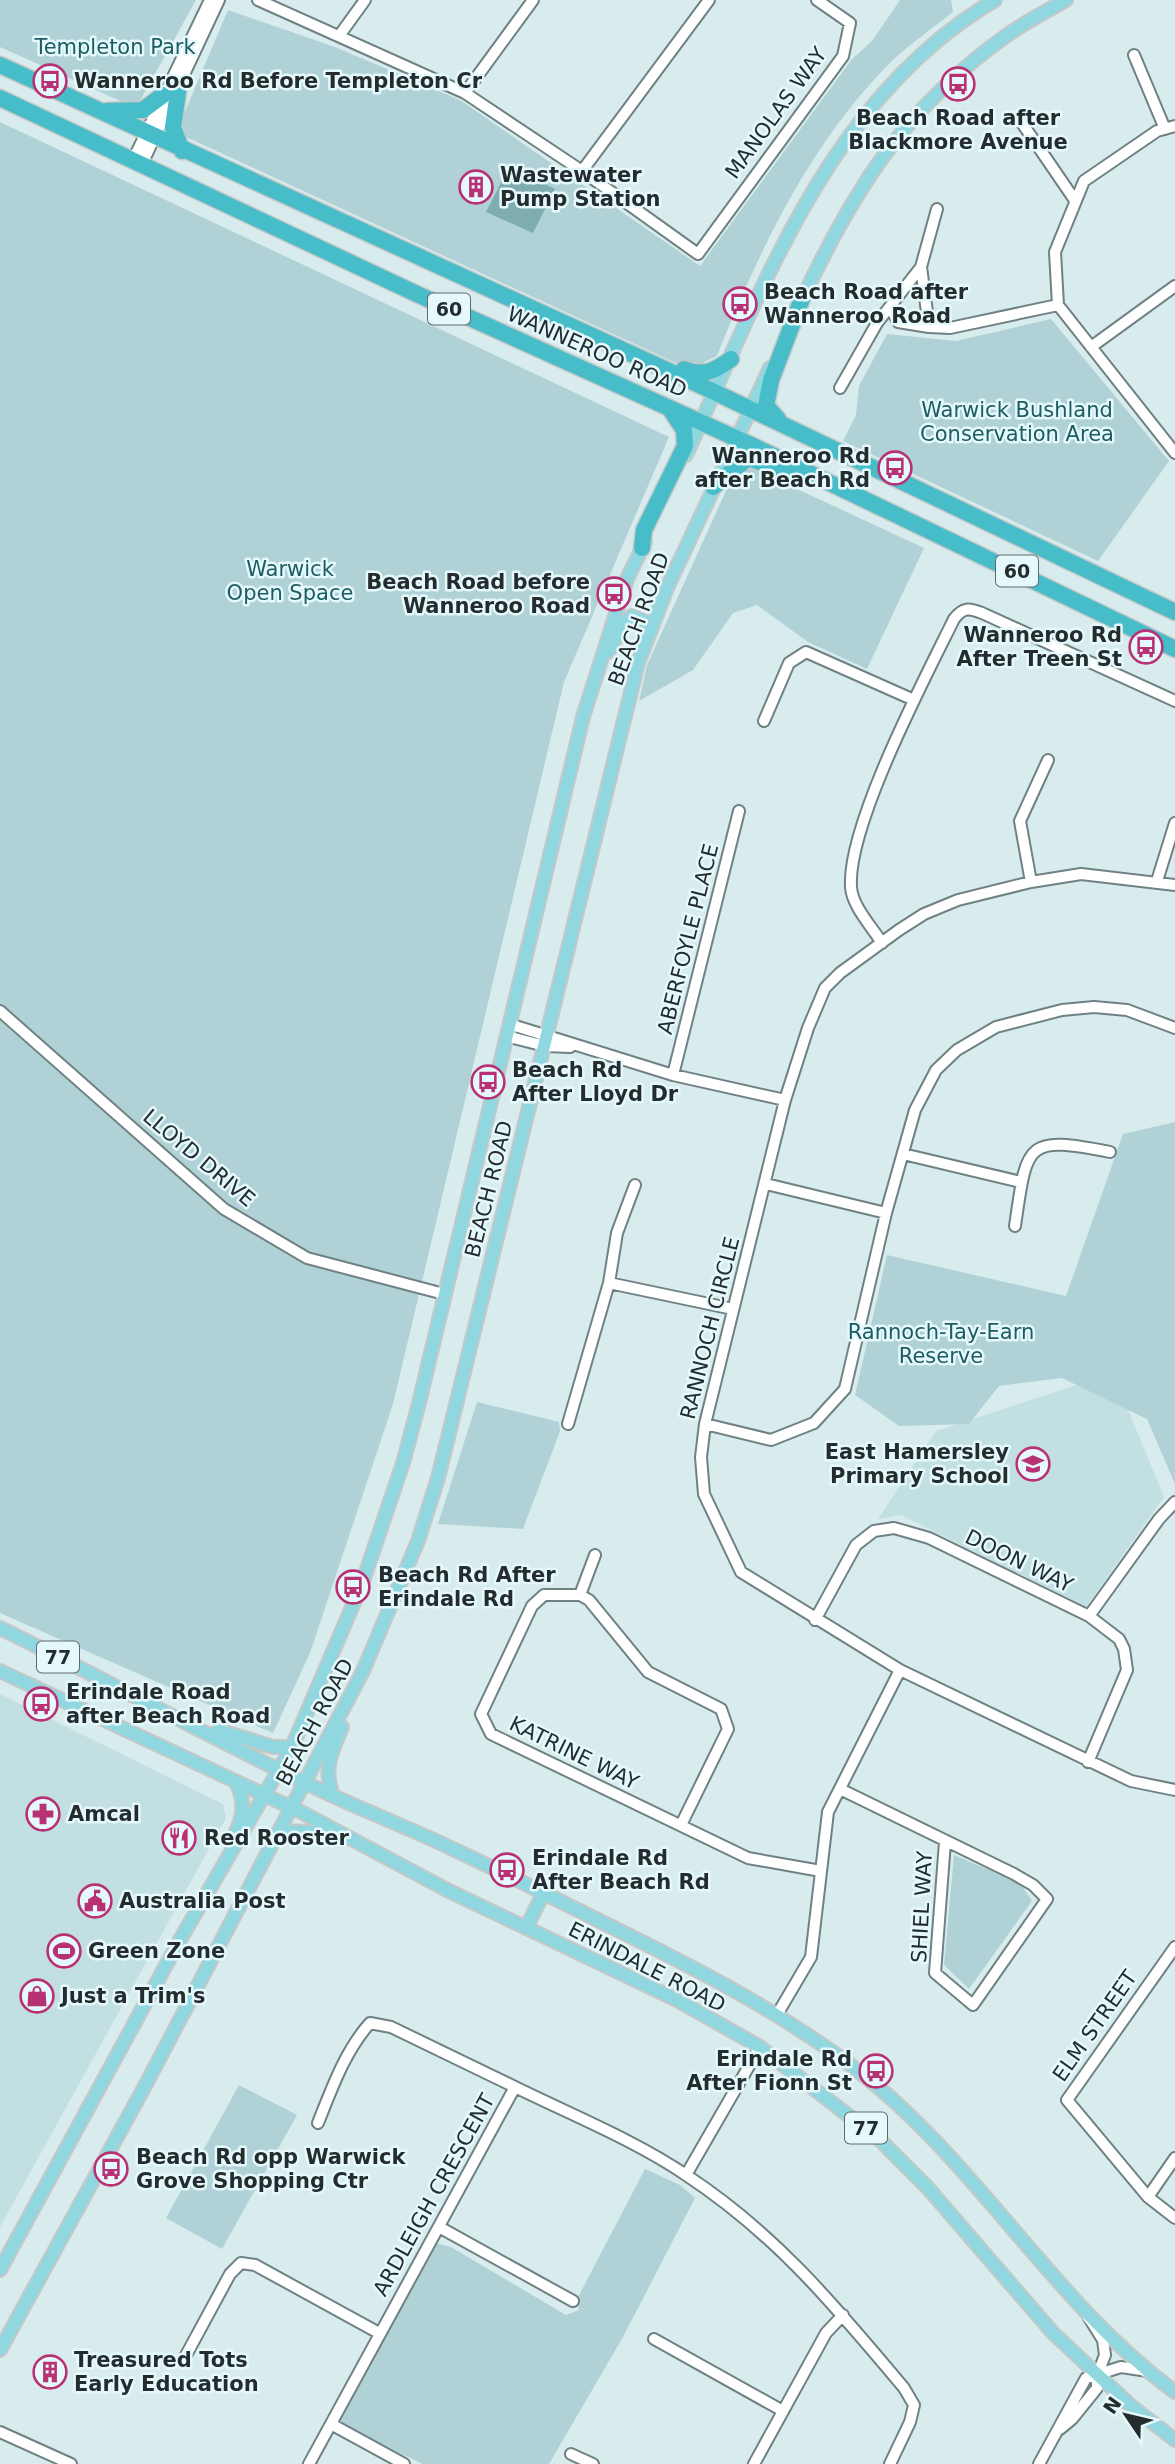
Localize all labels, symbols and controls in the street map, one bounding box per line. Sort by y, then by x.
park label: Templeton Park [33,35,196,59]
street label: MANOLAS WAY [720,43,832,183]
bus stop icon: Wanneroo Rd Before Templeton Cr [31,62,69,100]
bus stop icon: Beach Road after Blackmore Avenue [939,65,977,103]
place label: Wanneroo Rd Before Templeton Cr [74,69,483,93]
place label: Beach Road after Blackmore Avenue [848,106,1068,154]
place label: Wastewater Pump Station [500,163,661,211]
building icon: Wastewater Pump Station [457,168,495,206]
place label: Beach Road after Wanneroo Road [764,280,969,328]
bus stop icon: Beach Road after Wanneroo Road [721,285,759,323]
road number: 60 [428,294,470,324]
street label: WANNEROO ROAD [503,302,691,402]
park label: Warwick Bushland Conservation Area [920,398,1114,446]
place label: Wanneroo Rd after Beach Rd [694,444,870,492]
bus stop icon: Wanneroo Rd after Beach Rd [876,449,914,487]
street label: BEACH ROAD [604,549,674,689]
road number: 60 [996,556,1038,586]
park label: Warwick Open Space [227,557,353,605]
place label: Beach Road before Wanneroo Road [366,570,590,618]
bus stop icon: Beach Road before Wanneroo Road [595,575,633,613]
place label: Wanneroo Rd After Treen St [956,623,1122,671]
bus stop icon: Wanneroo Rd After Treen St [1127,628,1165,666]
street label: ABERFOYLE PLACE [653,841,723,1037]
place label: Beach Rd After Lloyd Dr [512,1058,679,1106]
bus stop icon: Beach Rd After Lloyd Dr [469,1063,507,1101]
street label: LLOYD DRIVE [138,1104,260,1212]
street label: BEACH ROAD [460,1118,518,1260]
street label: RANNOCH CIRCLE [676,1234,744,1422]
park label: Rannoch-Tay-Earn Reserve [848,1320,1034,1368]
place label: East Hamersley Primary School [825,1440,1009,1488]
school or university icon: East Hamersley Primary School [1014,1445,1052,1483]
street label: DOON WAY [961,1525,1077,1597]
place label: Beach Rd After Erindale Rd [378,1563,556,1611]
bus stop icon: Beach Rd After Erindale Rd [334,1568,372,1606]
road number: 77 [37,1642,79,1672]
street label: BEACH ROAD [272,1655,358,1789]
place label: Erindale Road after Beach Road [66,1680,270,1728]
bus stop icon: Erindale Road after Beach Road [22,1685,60,1723]
street label: KATRINE WAY [506,1711,643,1795]
pharmacy icon: Amcal [24,1795,62,1833]
place label: Amcal [68,1802,140,1826]
restaurant icon: Red Rooster [160,1819,198,1857]
place label: Red Rooster [204,1826,350,1850]
place label: Erindale Rd After Beach Rd [532,1846,710,1894]
street label: SHIEL WAY [907,1850,937,1964]
bus stop icon: Erindale Rd After Beach Rd [488,1851,526,1889]
public building icon: Australia Post [76,1882,114,1920]
place label: Australia Post [119,1889,286,1913]
street label: ERINDALE ROAD [565,1917,729,2017]
sports icon: Green Zone [45,1932,83,1970]
place label: Green Zone [88,1939,225,1963]
street label: ELM STREET [1048,1966,1142,2086]
shop icon: Just a Trim's [18,1977,56,2015]
place label: Just a Trim's [59,1984,205,2008]
place label: Erindale Rd After Fionn St [686,2047,852,2095]
bus stop icon: Erindale Rd After Fionn St [857,2052,895,2090]
street label: ARDLEIGH CRESCENT [368,2090,500,2300]
road number: 77 [845,2112,887,2144]
place label: Beach Rd opp Warwick Grove Shopping Ctr [136,2145,406,2193]
bus stop icon: Beach Rd opp Warwick Grove Shopping Ctr [92,2150,130,2188]
place label: Treasured Tots Early Education [74,2348,259,2396]
building icon: Treasured Tots Early Education [31,2353,69,2391]
north arrow [1091,2380,1161,2450]
text: N [1099,2392,1126,2418]

